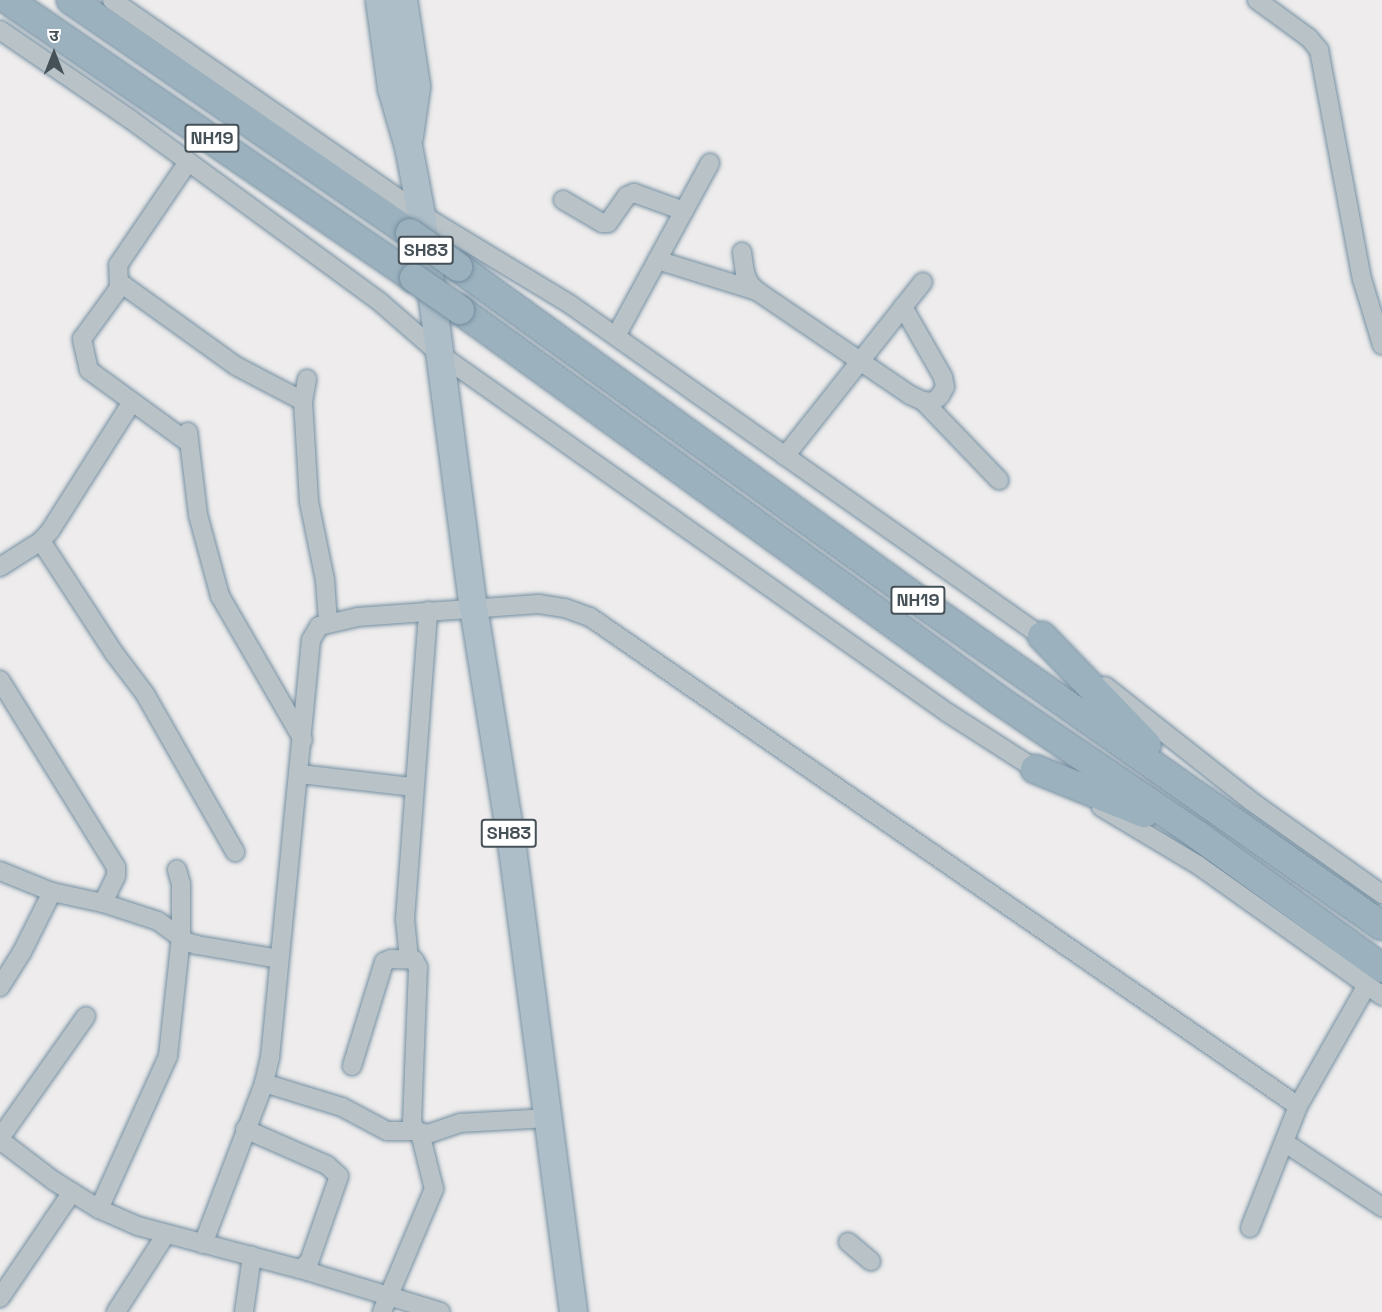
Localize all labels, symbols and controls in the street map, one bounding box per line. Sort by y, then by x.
north arrow [24,24,84,84]
text: उ [49,25,59,46]
road number: NH19 [184,123,240,153]
road number: SH83 [398,235,454,265]
road number: NH19 [890,585,946,615]
road number: SH83 [480,818,538,848]

